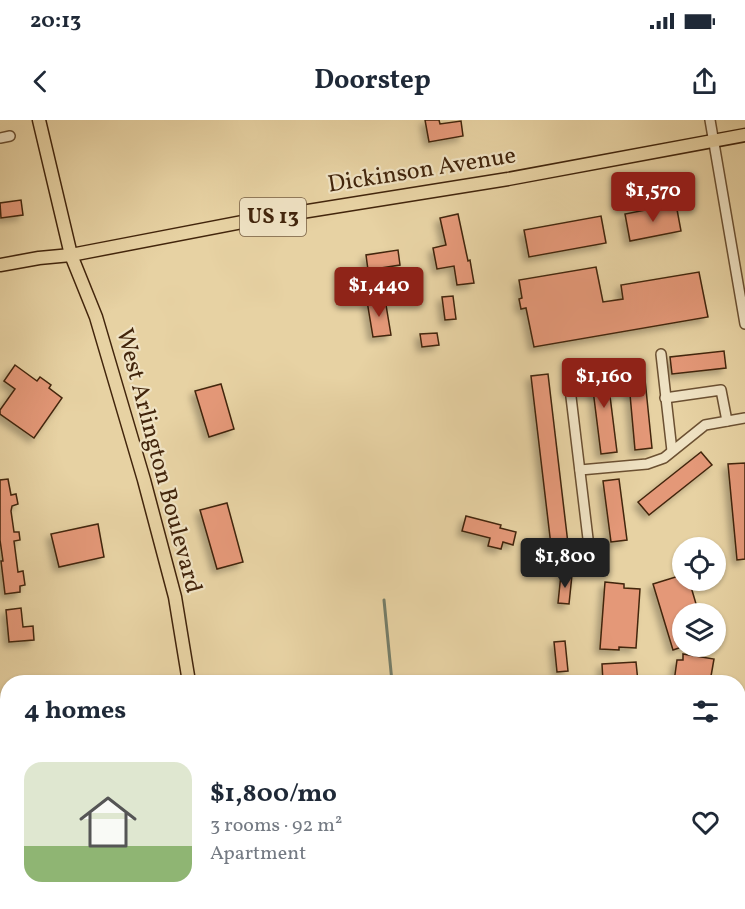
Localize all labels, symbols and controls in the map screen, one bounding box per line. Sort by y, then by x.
text: 20:13 [30,6,81,37]
text: Doorstep [314,62,431,100]
icon: back [24,65,57,98]
icon: share [688,65,721,98]
street label: Dickinson Avenue [325,139,519,203]
pin: $1,570 [604,172,702,223]
text: $1,570 [625,177,681,205]
road number: US 13 [240,198,306,236]
pin: $1,440 [330,267,428,318]
text: $1,440 [348,272,410,300]
street label: West Arlington Boulevard [106,325,210,597]
pin: $1,160 [555,358,653,409]
text: $1,160 [576,363,632,391]
map controls [672,537,726,657]
button: locate [672,537,726,591]
pin: $1,800 [516,538,614,589]
text: $1,800 [535,543,595,571]
button: layers [672,603,726,657]
text: 4 homes [24,693,126,729]
icon: filters [689,695,722,728]
text: $1,800/mo [210,776,337,812]
icon: home [72,786,144,858]
icon: heart [689,806,722,839]
text: 3 rooms · 92 m² [210,812,342,840]
text: Apartment [210,840,306,868]

